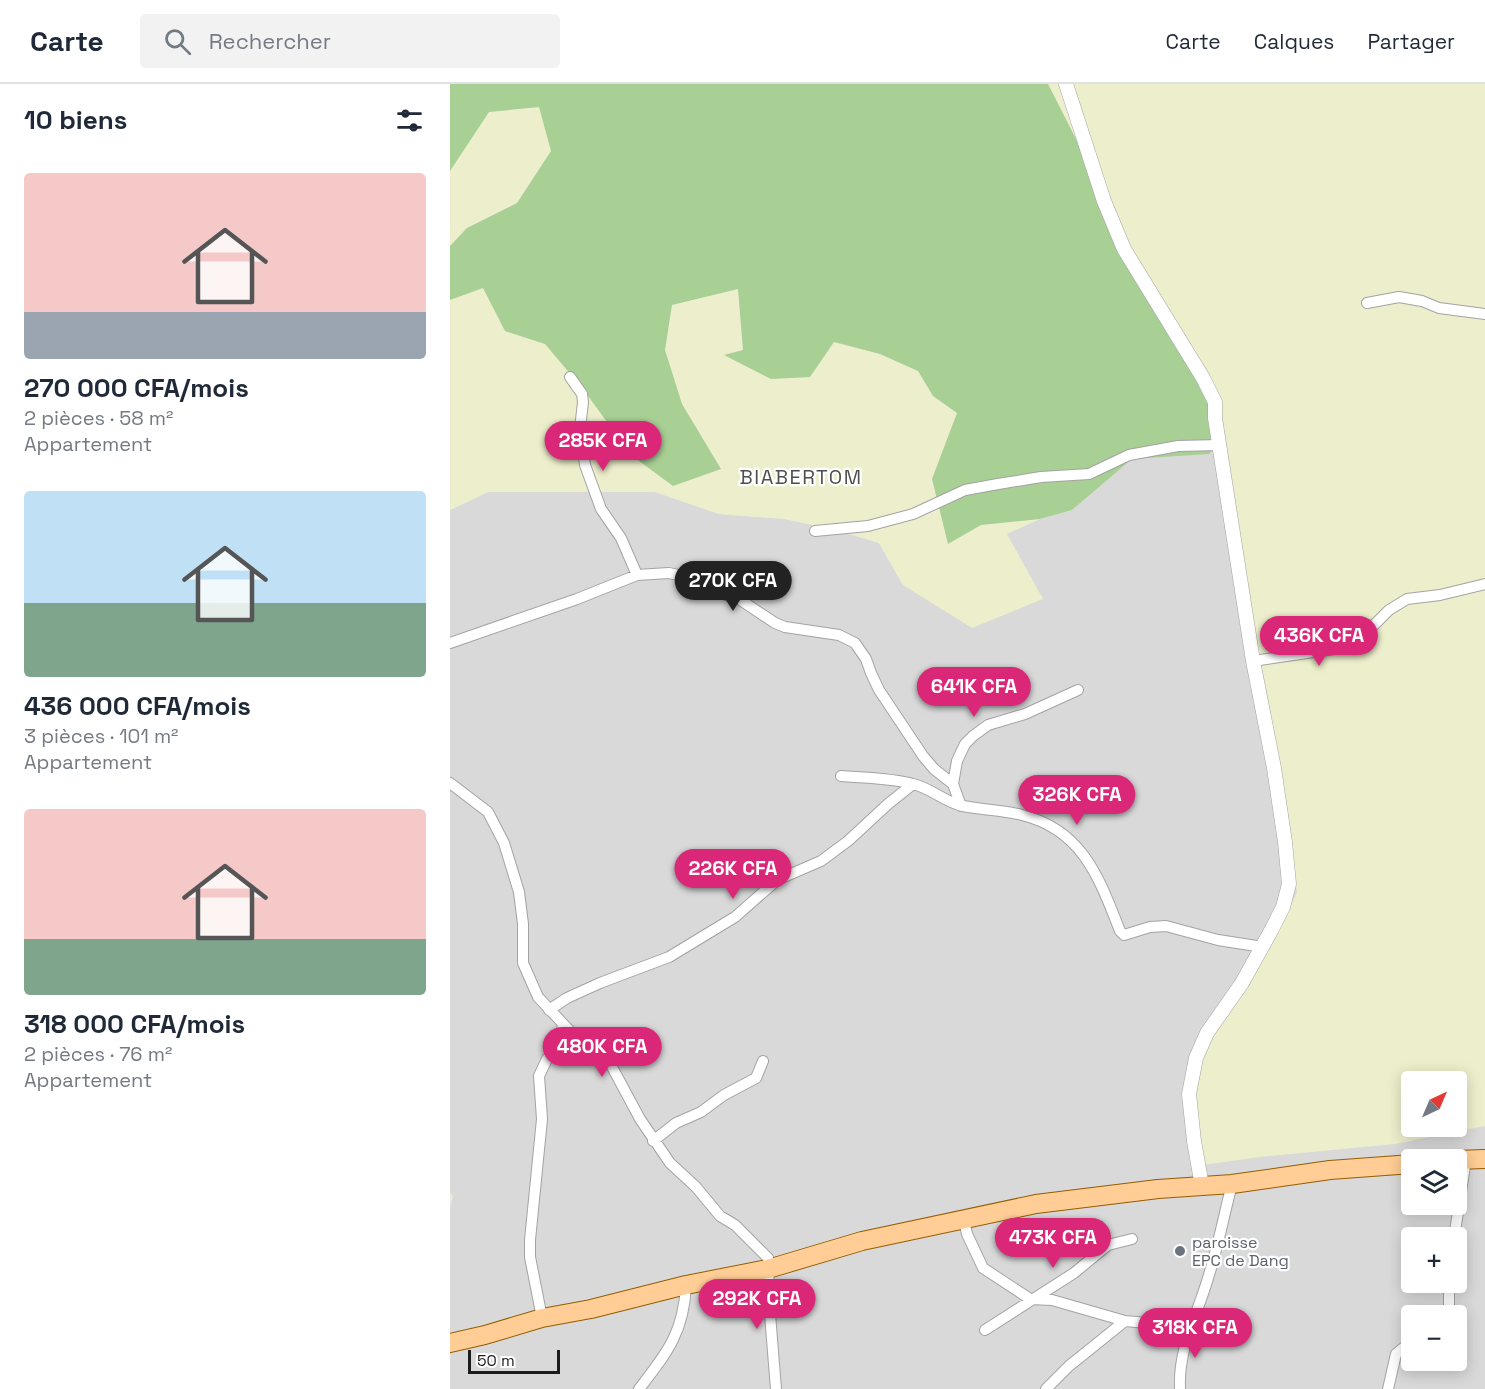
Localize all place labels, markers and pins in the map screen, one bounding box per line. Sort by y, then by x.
pin: 285K CFA [541,421,665,472]
pin: 270K CFA [671,561,795,612]
pin: 436K CFA [1257,616,1381,667]
pin: 641K CFA [912,667,1036,718]
pin: 326K CFA [1015,775,1139,826]
pin: 226K CFA [671,849,795,900]
pin: 480K CFA [540,1027,664,1078]
pin: 473K CFA [991,1218,1115,1269]
place label: paroisse EPC de Dang [1192,1232,1289,1271]
marker: paroisse EPC de Dang [1173,1244,1187,1258]
pin: 292K CFA [695,1279,819,1330]
pin: 318K CFA [1133,1308,1257,1359]

